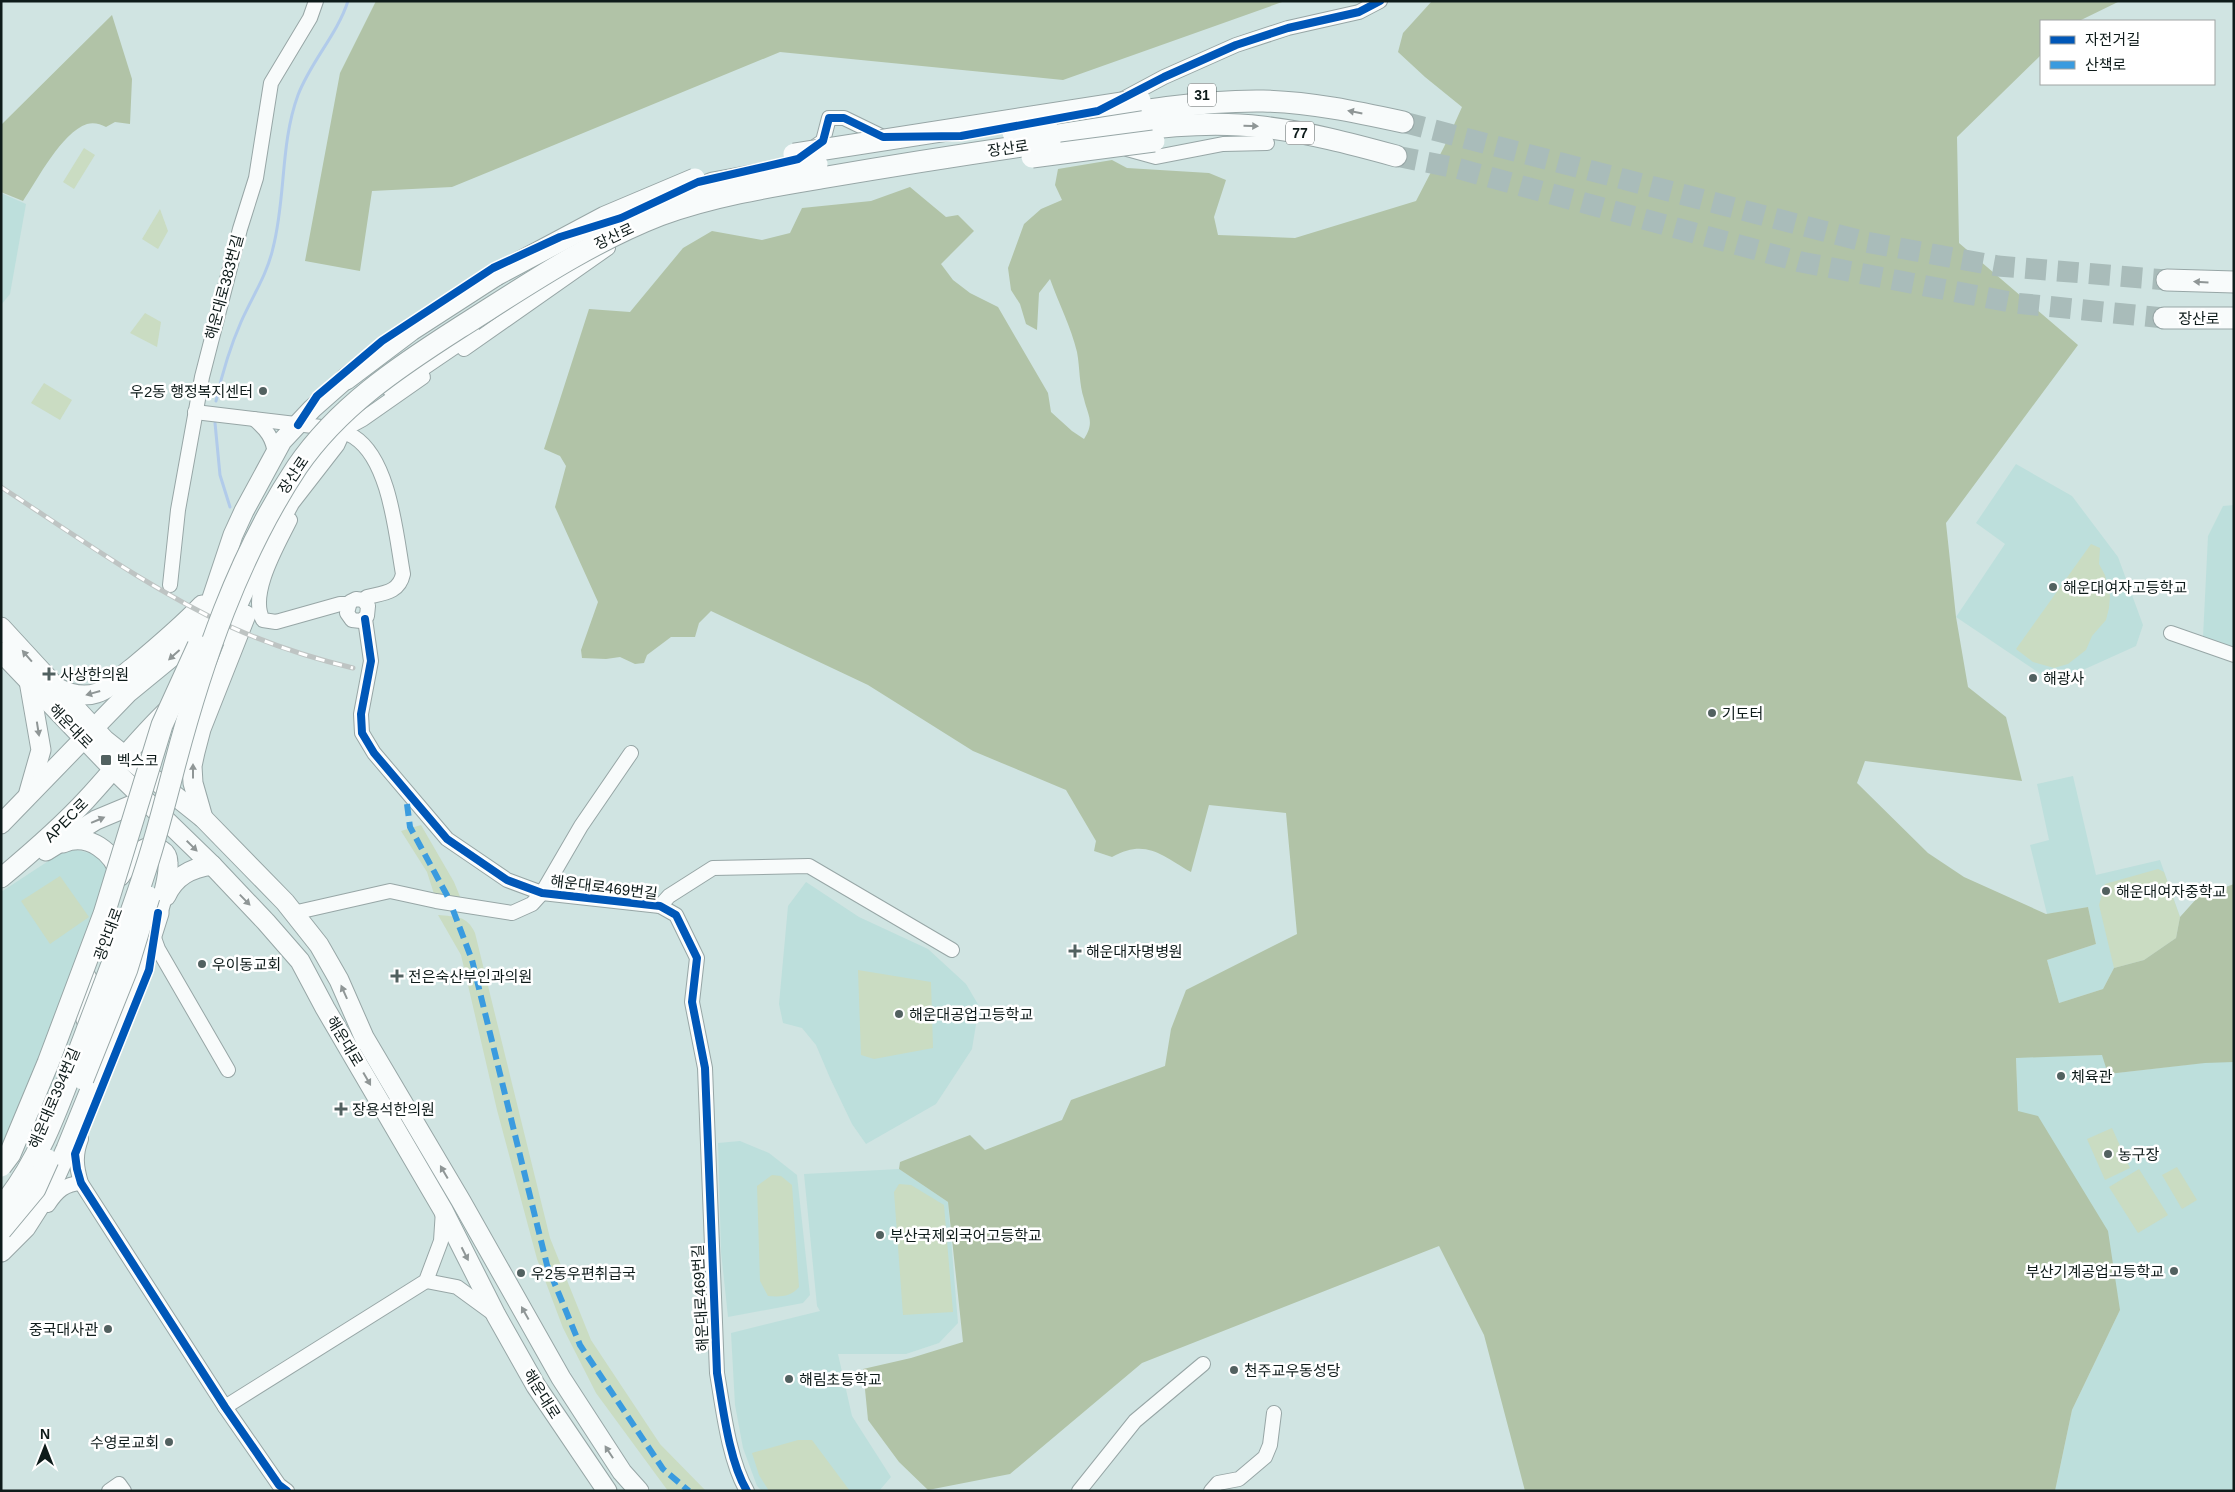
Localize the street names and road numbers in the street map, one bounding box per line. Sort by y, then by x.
road number: 31 [1188,84,1216,106]
road number: 77 [1286,122,1314,144]
street label: 장산로 [986,137,1030,159]
street label: 장산로 [592,220,636,252]
street label: 해운대로383번길 [202,233,246,341]
street label: 장산로 [2178,310,2220,327]
street label: 장산로 [274,453,312,497]
street label: 해운대로 [46,700,96,752]
street label: APEC로 [41,795,91,845]
street label: 해운대로469번길 [549,872,659,902]
street label: 광안대로 [91,905,125,963]
street label: 해운대로 [323,1013,367,1069]
street label: 해운대로394번길 [25,1045,83,1151]
street label: 해운대로469번길 [689,1244,711,1352]
street label: 해운대로 [520,1366,564,1422]

